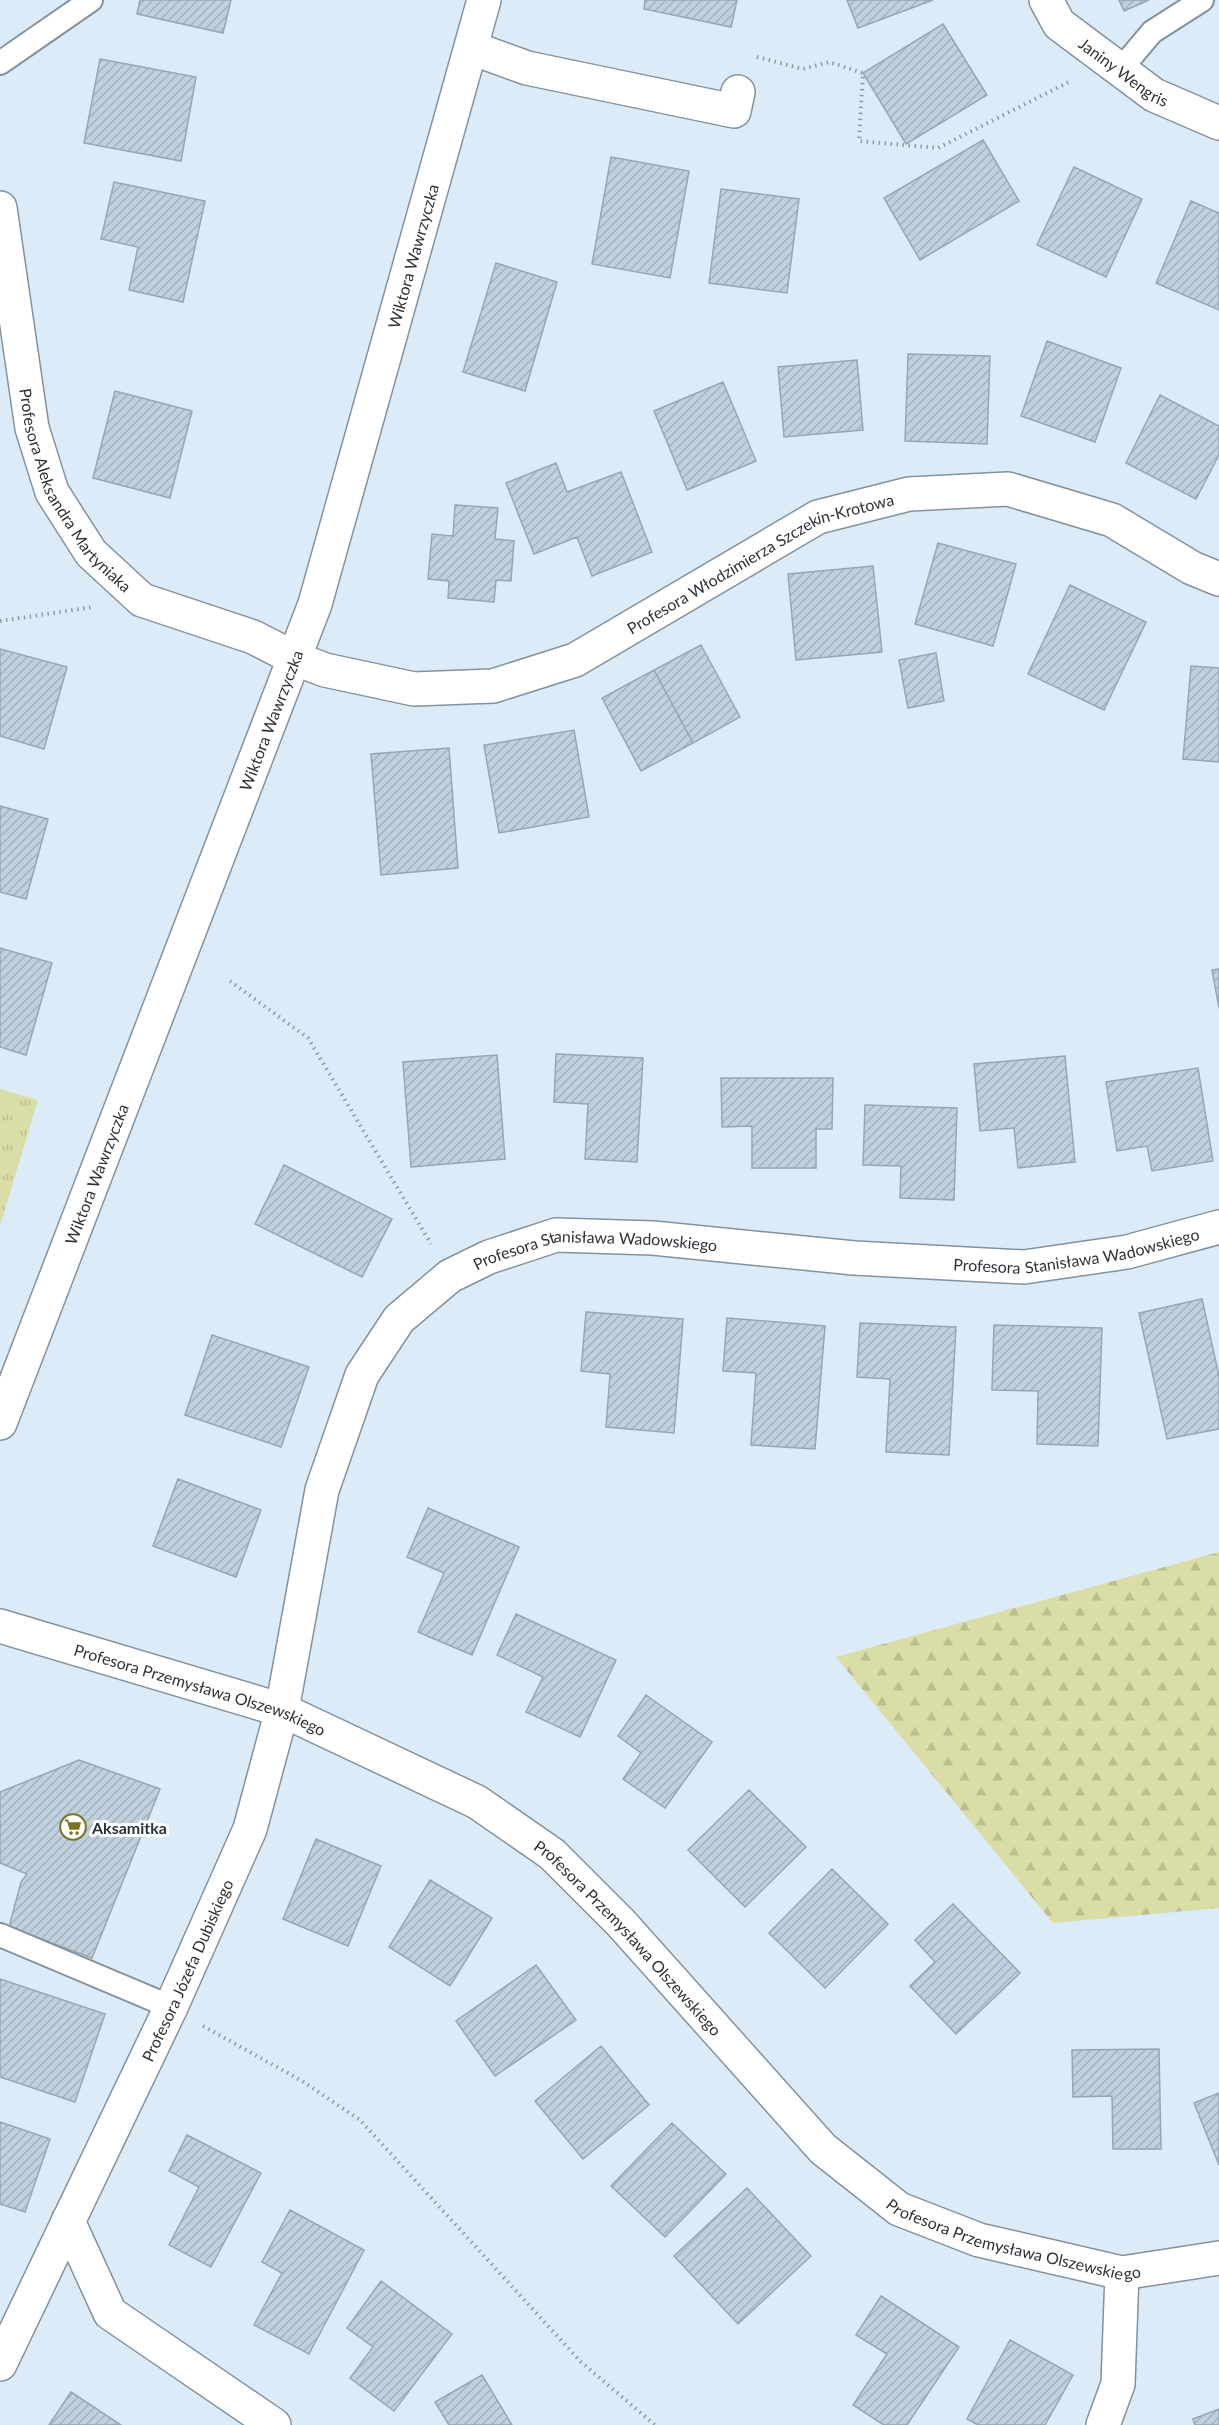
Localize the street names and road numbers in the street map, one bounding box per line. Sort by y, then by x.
street label: Janiny Wengris [1076,33,1172,110]
street label: Wiktora Wawrzyczka [383,182,442,330]
street label: Profesora Aleksandra Martyniaka [17,387,136,595]
street label: Profesora Włodzimierza Szczekin-Krotowa [623,489,896,637]
street label: Wiktora Wawrzyczka [235,647,306,793]
street label: Wiktora Wawrzyczka [60,1101,131,1247]
street label: Profesora Stanisława Wadowskiego [953,1223,1201,1277]
street label: Profesora Stanisława Wadowskiego [470,1225,718,1273]
street label: Profesora Przemysława Olszewskiego [72,1639,329,1739]
street label: Profesora Przemysława Olszewskiego [531,1835,726,2039]
street label: Profesora Józefa Dubiskiego [137,1876,236,2064]
street label: Profesora Przemysława Olszewskiego [883,2194,1142,2283]

